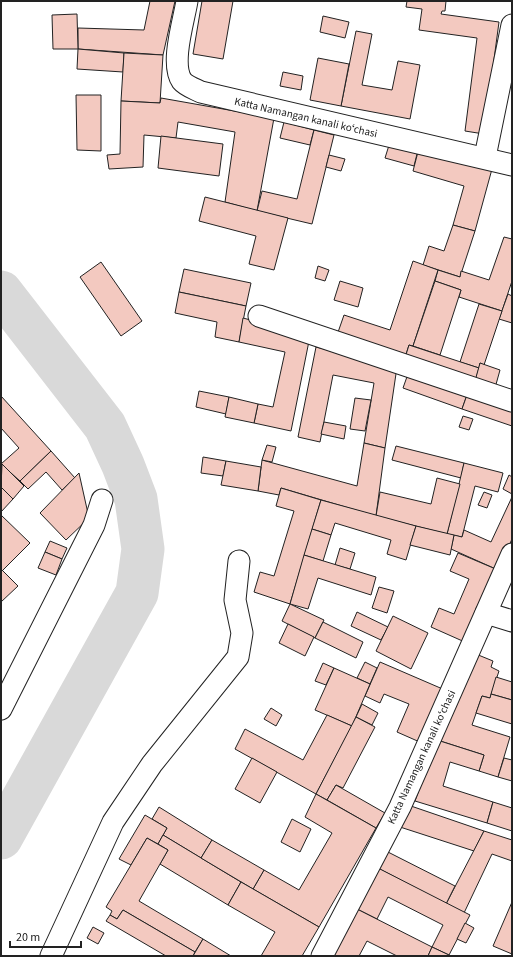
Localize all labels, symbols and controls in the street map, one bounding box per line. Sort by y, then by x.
street label: Katta Namangan kanali koʻchasi [233,94,379,141]
street label: Katta Namangan kanali koʻchasi [384,688,459,827]
scale bar [10,923,81,949]
text: 20 m [16,929,40,946]

